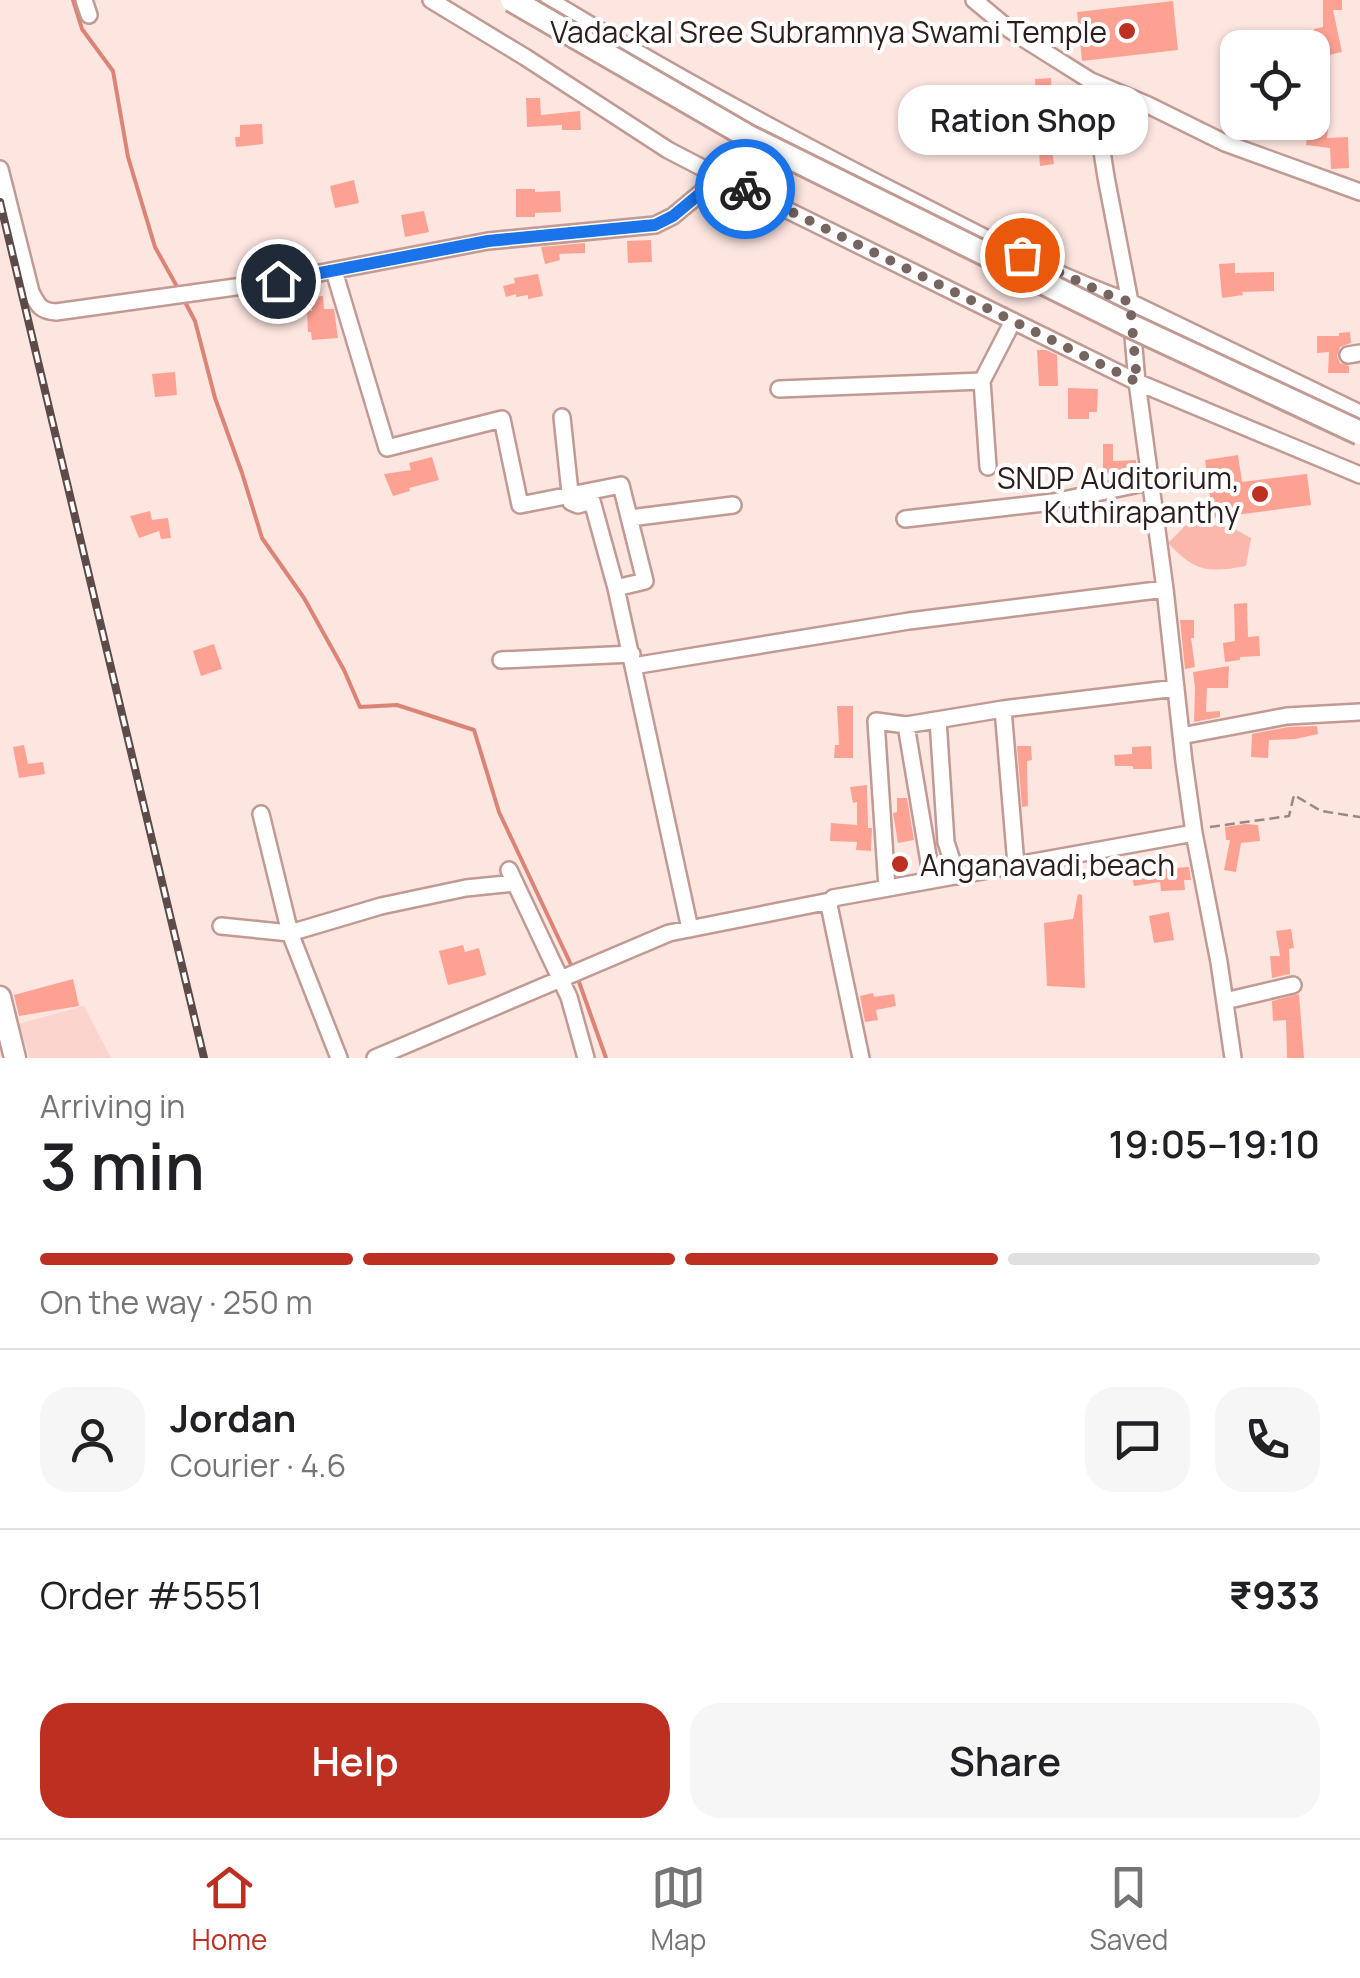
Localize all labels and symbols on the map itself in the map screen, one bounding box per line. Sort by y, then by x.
place label: Vadackal Sree Subramnya Swami Temple [550,11,1107,52]
marker: Vadackal Sree Subramnya Swami Temple [1116,20,1138,42]
callout: Ration Shop [897,85,1147,155]
courier [695,139,795,239]
pin [980,213,1065,298]
pin [236,239,321,324]
place label: SNDP Auditorium, Kuthirapanthy [997,457,1240,532]
marker: SNDP Auditorium, Kuthirapanthy [1249,483,1271,505]
place label: Anganavadi,beach [920,844,1175,885]
marker: Anganavadi,beach [889,853,911,875]

